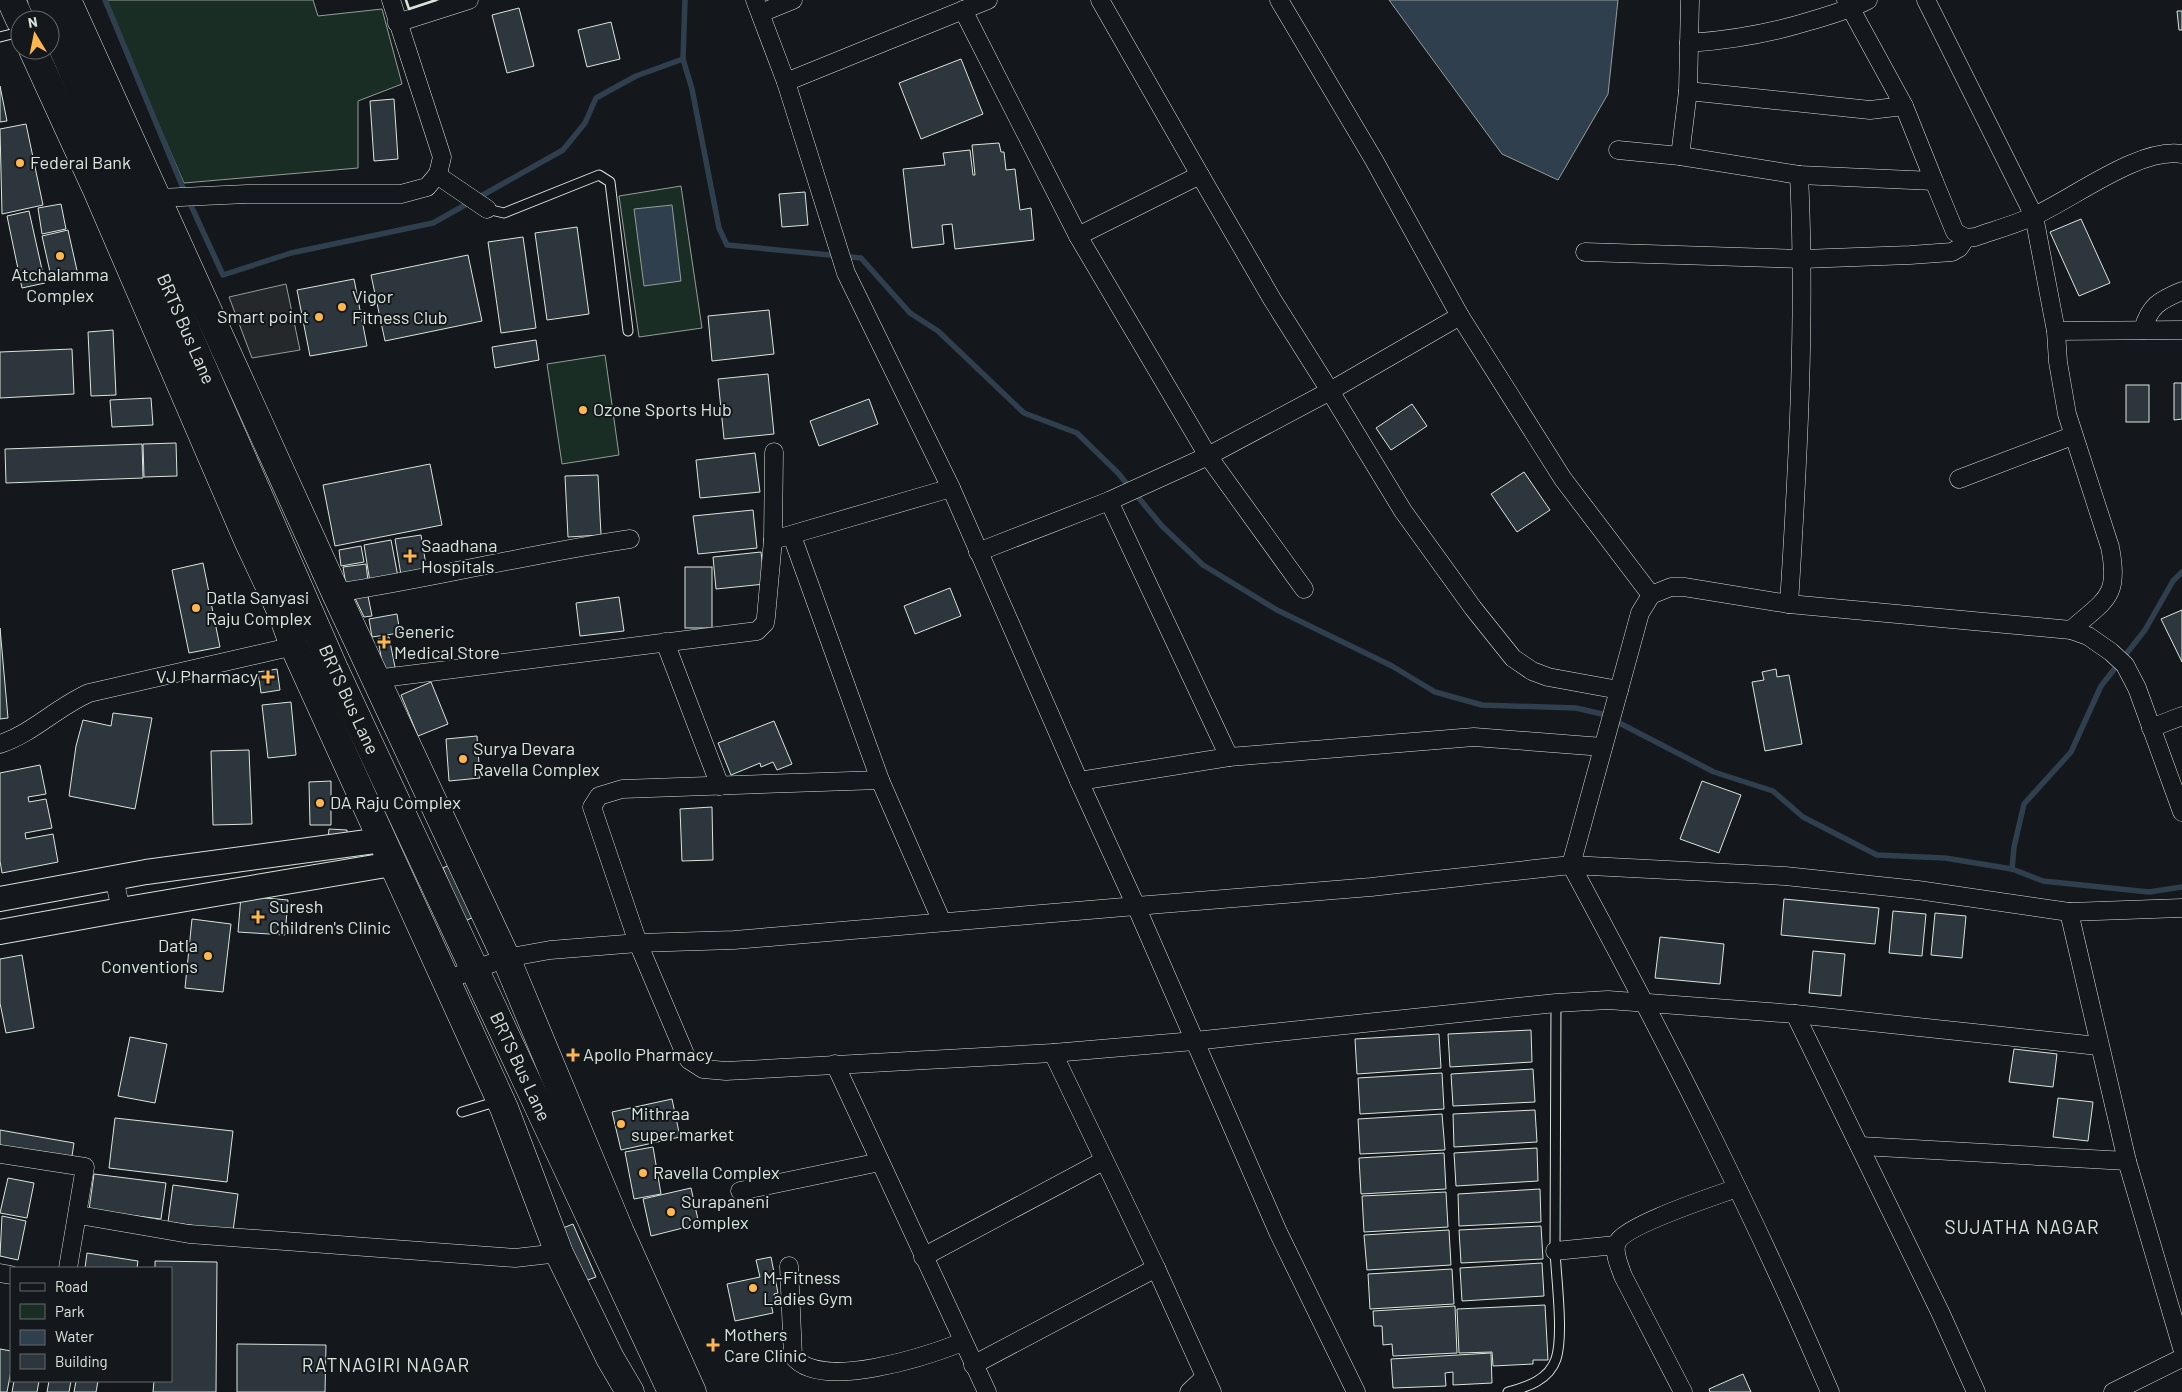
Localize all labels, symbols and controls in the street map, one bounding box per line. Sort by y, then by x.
north arrow [10,10,60,60]
text: N [27,13,39,31]
place label: Federal Bank [30,151,131,173]
marker: Federal Bank [14,157,26,169]
marker: Atchalamma Complex [54,250,66,262]
place label: Atchalamma Complex [11,263,109,306]
street label: BRTS Bus Lane [153,270,220,387]
place label: Vigor Fitness Club [352,285,448,328]
marker: Vigor Fitness Club [336,301,348,313]
place label: Smart point [217,305,309,327]
marker: Smart point [313,311,325,323]
place label: Ozone Sports Hub [593,398,732,420]
marker: Ozone Sports Hub [577,404,589,416]
place label: Saadhana Hospitals [421,534,498,577]
marker: Saadhana Hospitals [403,549,417,563]
place label: Datla Sanyasi Raju Complex [206,586,312,629]
marker: Datla Sanyasi Raju Complex [190,602,202,614]
place label: Generic Medical Store [394,620,500,663]
marker: Generic Medical Store [378,636,390,648]
street label: BRTS Bus Lane [315,641,384,758]
place label: VJ Pharmacy [156,665,258,687]
marker: VJ Pharmacy [262,671,274,683]
place label: Surya Devara Ravella Complex [473,737,600,780]
marker: Surya Devara Ravella Complex [457,753,469,765]
place label: DA Raju Complex [330,791,461,813]
marker: DA Raju Complex [314,797,326,809]
place label: Suresh Children's Clinic [269,895,391,938]
marker: Suresh Children's Clinic [251,910,265,924]
place label: Datla Conventions [101,934,198,977]
marker: Datla Conventions [202,950,214,962]
street label: BRTS Bus Lane [486,1008,556,1125]
place label: Apollo Pharmacy [583,1043,713,1065]
marker: Apollo Pharmacy [567,1049,579,1061]
place label: Mithraa super market [631,1102,734,1145]
marker: Mithraa super market [615,1118,627,1130]
place label: Ravella Complex [653,1161,780,1183]
marker: Ravella Complex [637,1167,649,1179]
place label: Surapaneni Complex [681,1190,769,1233]
marker: Surapaneni Complex [665,1206,677,1218]
district label: SUJATHA NAGAR [1944,1215,2100,1238]
place label: M-Fitness Ladies Gym [763,1266,853,1309]
legend [10,1267,172,1382]
text: Road [55,1277,88,1295]
marker: M-Fitness Ladies Gym [747,1282,759,1294]
text: Park [55,1302,85,1320]
place label: Mothers Care Clinic [724,1323,807,1366]
text: Water [55,1327,94,1345]
marker: Mothers Care Clinic [706,1338,720,1352]
text: Building [55,1352,108,1370]
district label: RATNAGIRI NAGAR [302,1353,470,1376]

